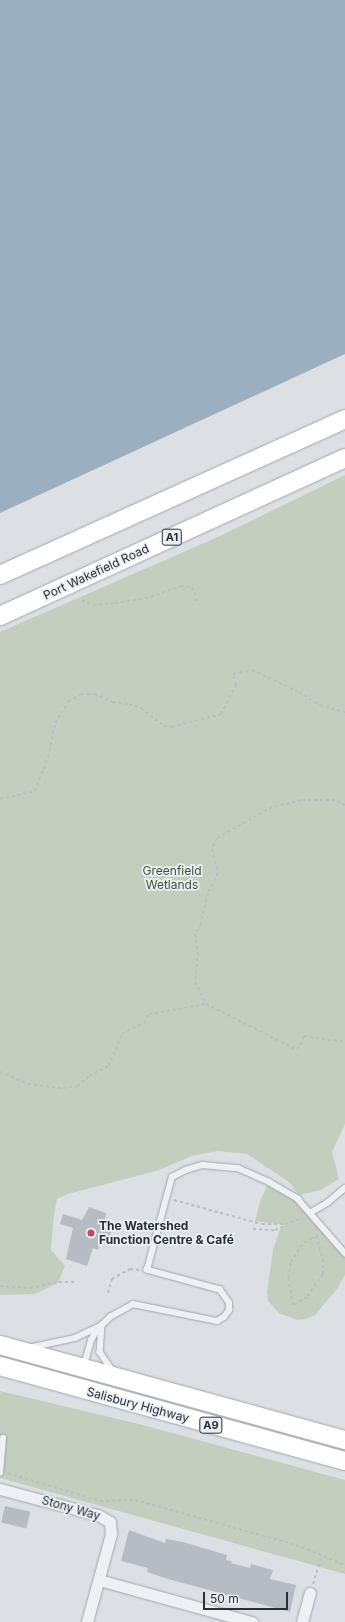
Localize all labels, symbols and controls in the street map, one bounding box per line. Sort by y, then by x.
road number: A1 [161,528,183,546]
street label: Port Wakefield Road [41,541,151,603]
park label: Greenfield Wetlands [143,864,201,892]
place label: The Watershed Function Centre & Café [99,1219,234,1247]
marker: The Watershed Function Centre & Café [86,1228,96,1238]
street label: Salisbury Highway [85,1384,191,1426]
road number: A9 [199,1416,223,1434]
street label: Stony Way [40,1493,102,1523]
scale bar [205,1584,290,1610]
text: 50 m [210,1591,239,1606]

